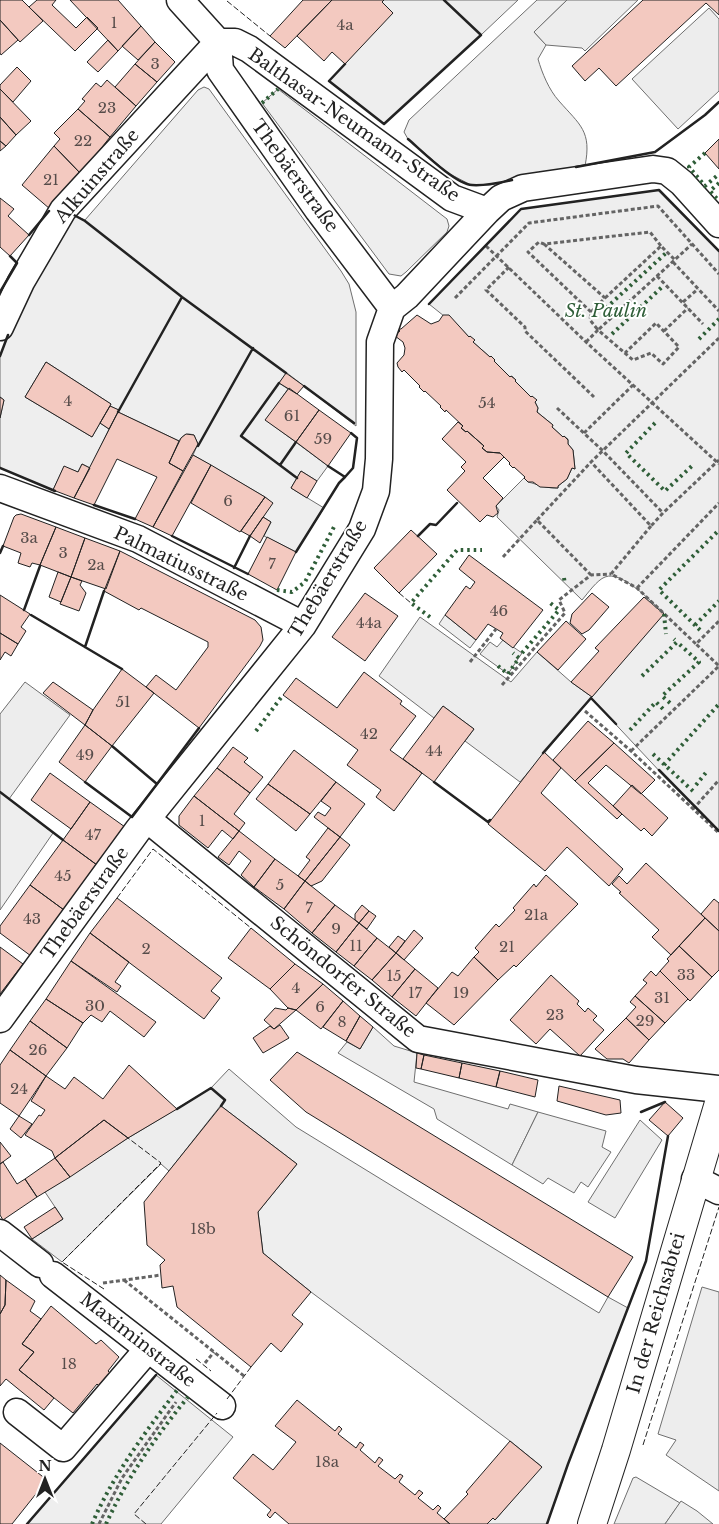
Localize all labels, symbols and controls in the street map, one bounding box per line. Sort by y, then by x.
house number: 1 [111,13,117,32]
house number: 4a [336,15,354,34]
street label: Balthasar-Neumann-Straße [244,43,464,207]
house number: 3 [150,54,160,73]
house number: 23 [98,98,116,117]
street label: Thebäerstraße [247,115,343,237]
street label: Alkuinstraße [49,124,144,228]
house number: 22 [74,131,92,150]
house number: 21 [43,170,59,189]
park label: St. Paulin [565,300,647,322]
house number: 4 [64,391,72,410]
house number: 54 [478,393,496,412]
house number: 61 [284,406,300,425]
house number: 59 [314,429,332,448]
house number: 6 [223,491,233,510]
street label: Thebäerstraße [284,516,372,642]
street label: Palmatiusstraße [110,522,252,606]
house number: 3a [20,528,38,547]
house number: 3 [58,543,68,562]
house number: 7 [268,554,276,573]
house number: 2a [87,555,105,574]
house number: 46 [490,601,508,620]
house number: 44a [356,613,383,632]
house number: 51 [115,692,131,711]
house number: 42 [360,724,378,743]
house number: 44 [425,741,443,760]
house number: 49 [76,745,94,764]
house number: 1 [199,811,205,830]
house number: 47 [85,825,102,844]
street label: Thebäerstraße [37,842,133,964]
house number: 45 [54,866,72,885]
house number: 5 [276,875,284,894]
house number: 7 [305,898,313,917]
house number: 21a [524,905,549,924]
house number: 43 [23,909,41,928]
street label: Schöndorfer Straße [266,912,420,1042]
house number: 9 [331,919,341,938]
house number: 11 [349,936,363,955]
house number: 21 [499,937,515,956]
house number: 2 [141,939,151,958]
house number: 33 [677,965,695,984]
house number: 15 [386,966,402,985]
house number: 4 [292,978,300,997]
house number: 17 [408,983,423,1002]
house number: 19 [453,983,469,1002]
house number: 31 [654,988,670,1007]
house number: 30 [85,996,105,1015]
house number: 6 [315,997,325,1016]
house number: 23 [546,1005,564,1024]
house number: 29 [636,1011,654,1030]
house number: 8 [337,1012,347,1031]
house number: 26 [29,1040,47,1059]
house number: 24 [10,1079,28,1098]
house number: 18b [190,1219,216,1238]
street label: In der Reichsabtei [622,1230,690,1396]
street label: Maximinstraße [76,1288,200,1392]
house number: 18 [61,1354,77,1373]
house number: 18a [315,1452,340,1471]
north arrow [20,1454,70,1504]
text: N [38,1457,52,1475]

